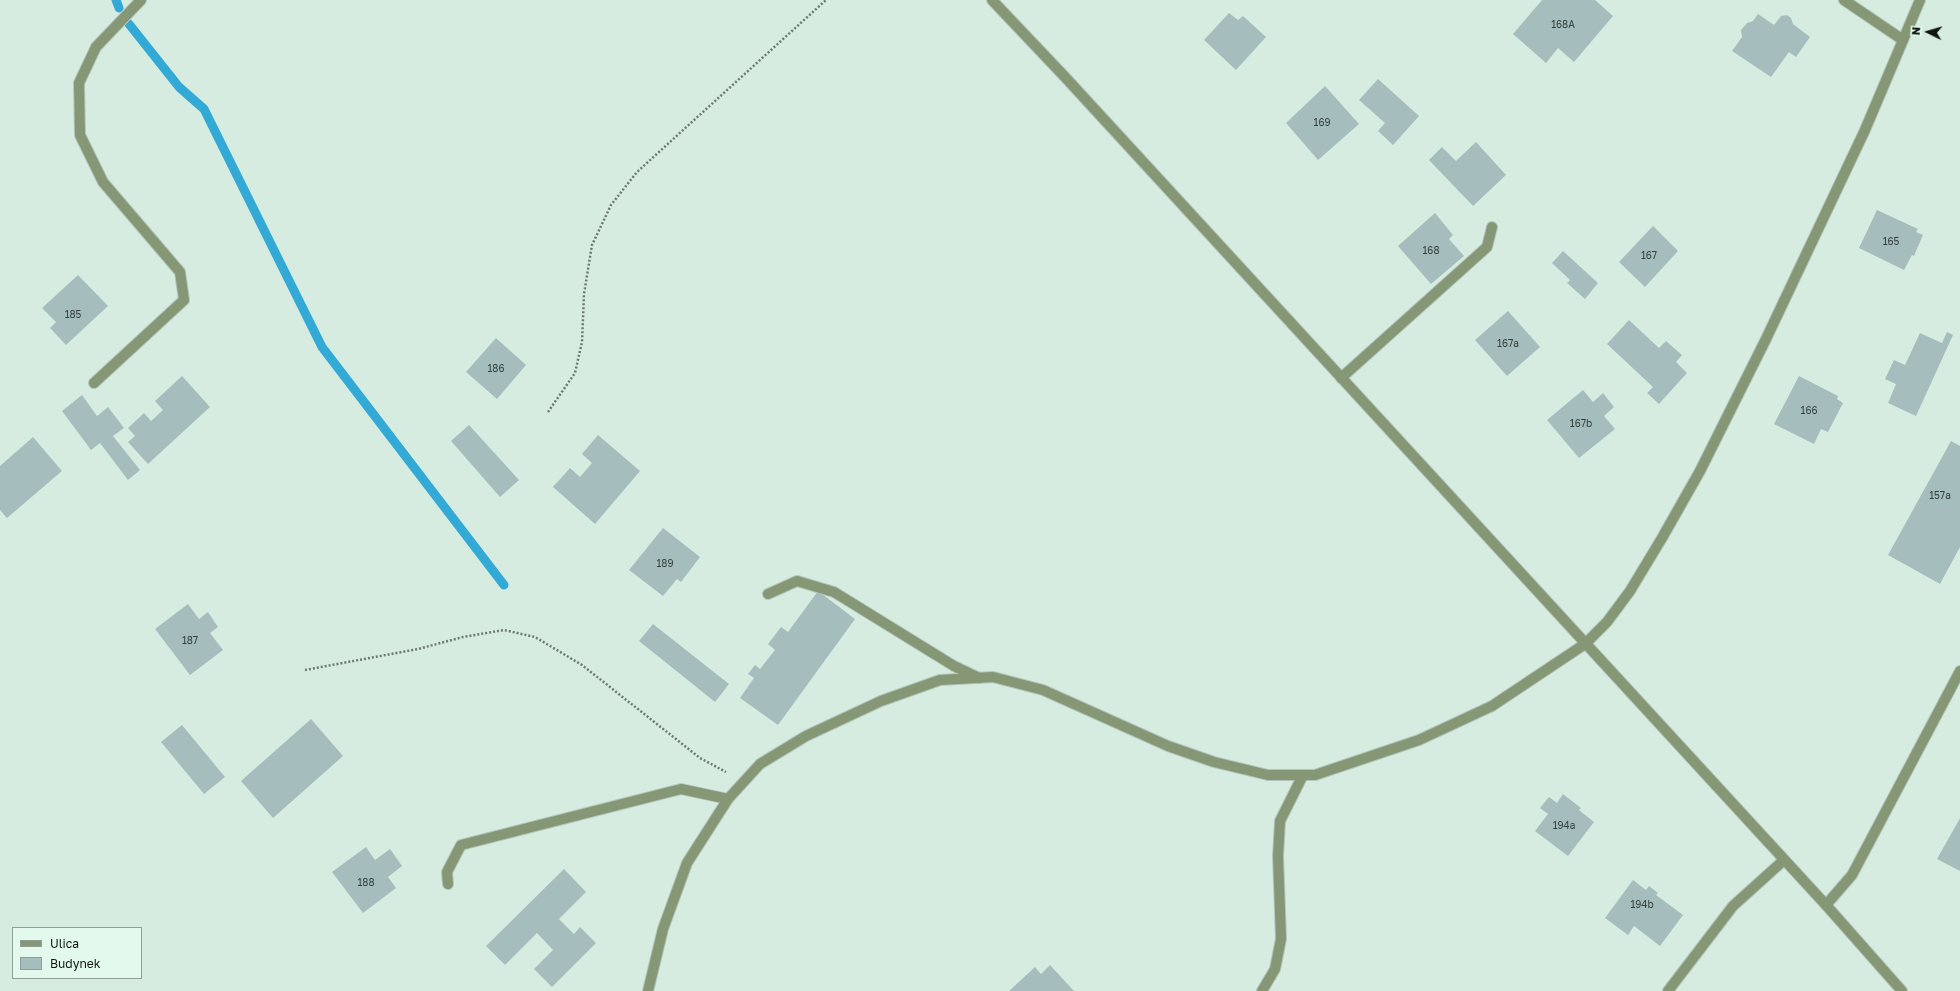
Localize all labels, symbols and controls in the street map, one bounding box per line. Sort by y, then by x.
north arrow [1908,12,1948,52]
house number: 168A [1551,19,1575,31]
text: N [1909,26,1922,36]
house number: 169 [1314,117,1330,129]
house number: 165 [1883,236,1899,248]
house number: 168 [1423,245,1439,257]
house number: 167 [1641,250,1657,262]
house number: 185 [65,309,81,321]
house number: 167a [1497,338,1519,350]
house number: 186 [488,363,504,375]
house number: 166 [1801,405,1817,417]
house number: 167b [1570,418,1592,430]
house number: 157a [1929,490,1951,502]
house number: 189 [657,558,673,570]
house number: 187 [182,635,198,647]
house number: 194a [1553,820,1575,832]
house number: 188 [357,877,375,889]
house number: 194b [1630,899,1654,911]
legend [12,927,142,979]
text: Ulica [50,936,79,951]
text: Budynek [50,956,101,971]

